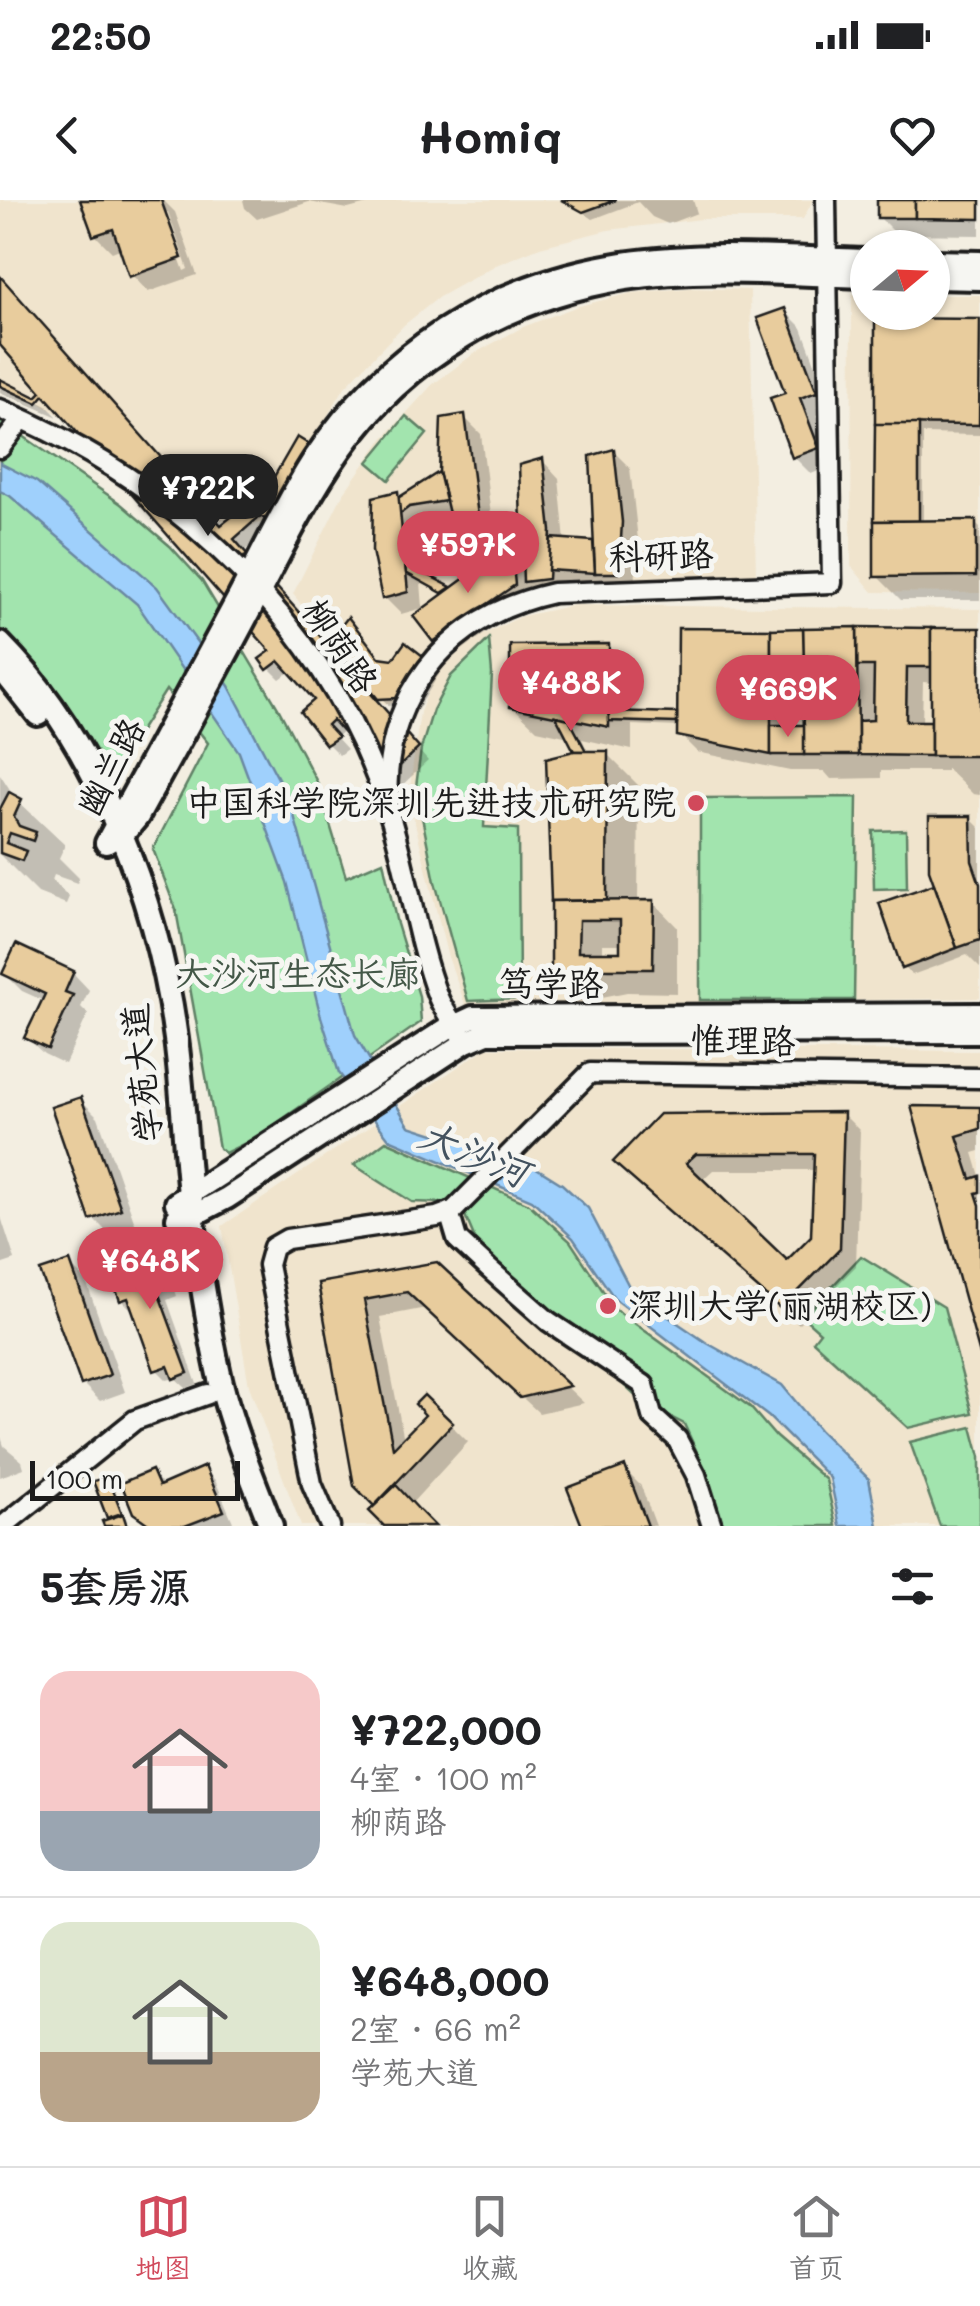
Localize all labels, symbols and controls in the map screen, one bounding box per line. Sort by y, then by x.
text: 22:50 [50,10,151,60]
text: Homiq [418,106,562,164]
icon: back [40,108,95,163]
icon: heart [885,108,940,163]
north arrow [850,230,950,330]
map controls [850,230,950,330]
pin: ¥722K [138,454,278,539]
text: ¥722K [160,465,256,507]
pin: ¥597K [398,511,538,596]
text: ¥597K [419,522,517,564]
street label: 科研路 [608,529,714,579]
street label: 柳荫路 [293,588,390,701]
pin: ¥488K [501,649,641,734]
pin: ¥669K [718,655,858,740]
text: ¥488K [520,660,622,702]
text: ¥669K [738,666,838,708]
street label: 幽兰路 [64,709,154,823]
place label: 中国科学院深圳先进技术研究院 [186,778,676,824]
marker: 中国科学院深圳先进技术研究院 [685,792,707,814]
park label: 大沙河生态长廊 [175,949,421,995]
street label: 笃学路 [498,959,604,1005]
street label: 学苑大道 [110,1001,170,1145]
street label: 惟理路 [690,1015,796,1063]
water label: 大沙河 [413,1108,543,1199]
pin: ¥648K [80,1227,220,1312]
text: ¥648K [99,1238,201,1280]
place label: 深圳大学(丽湖校区) [628,1281,932,1327]
marker: 深圳大学(丽湖校区) [597,1295,619,1317]
scale bar [30,1456,240,1500]
text: 100 m [45,1460,123,1496]
text: 5套房源 [40,1558,191,1613]
icon: filters [885,1559,940,1614]
text: ¥722,000 [350,1701,542,1756]
icon: home [120,1711,240,1831]
text: 4室 · 100 m² [350,1756,537,1798]
text: 柳荫路 [350,1799,446,1841]
text: ¥648,000 [350,1952,550,2007]
icon: home [120,1962,240,2082]
text: 2室 · 66 m² [350,2007,521,2049]
text: 学苑大道 [350,2050,478,2092]
tab: 地图 [135,2189,191,2286]
tab: 收藏 [462,2189,518,2286]
tab: 首页 [789,2189,845,2286]

